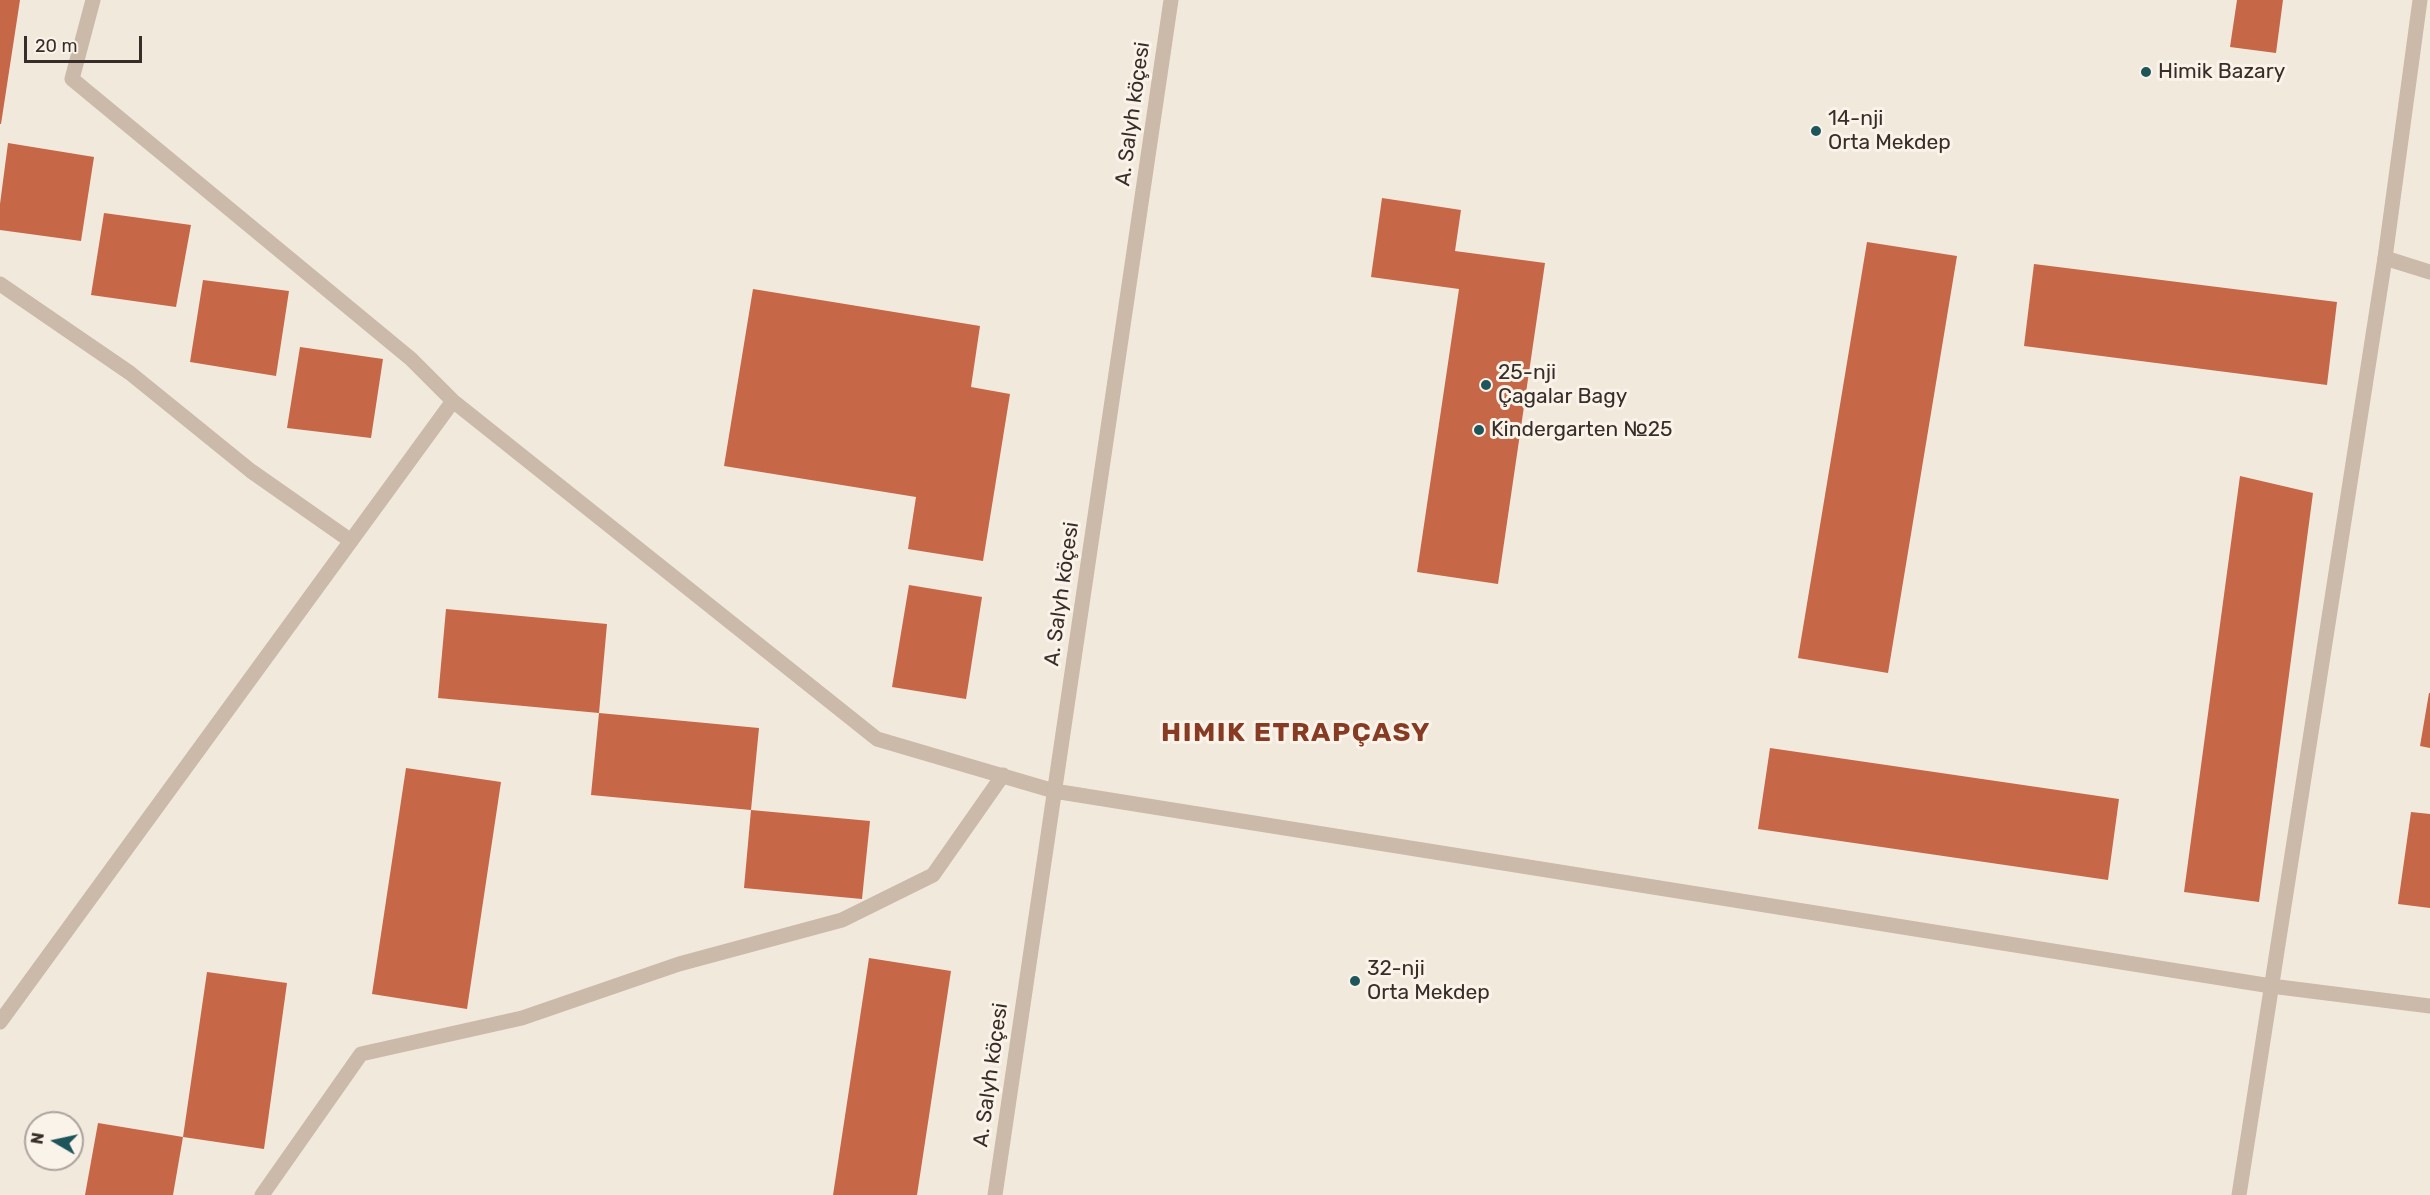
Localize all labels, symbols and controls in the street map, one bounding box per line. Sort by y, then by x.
scale bar [27,24,146,62]
text: 20 m [35,35,77,57]
street label: A. Salyh köçesi [1110,40,1156,188]
place label: Himik Bazary [2158,59,2285,85]
marker: Himik Bazary [2139,65,2153,79]
place label: 14-nji Orta Mekdep [1828,106,1951,156]
marker: 14-nji Orta Mekdep [1809,124,1823,138]
place label: 25-nji Çagalar Bagy [1498,360,1627,410]
marker: 25-nji Çagalar Bagy [1479,378,1493,392]
place label: Kindergarten №25 [1491,417,1672,443]
marker: Kindergarten №25 [1472,423,1486,437]
street label: A. Salyh köçesi [1039,520,1085,668]
district label: HIMIK ETRAPÇASY [1161,717,1431,749]
place label: 32-nji Orta Mekdep [1367,956,1490,1006]
marker: 32-nji Orta Mekdep [1348,974,1362,988]
street label: A. Salyh köçesi [968,1001,1014,1149]
north arrow [24,1111,84,1171]
text: N [27,1131,48,1146]

